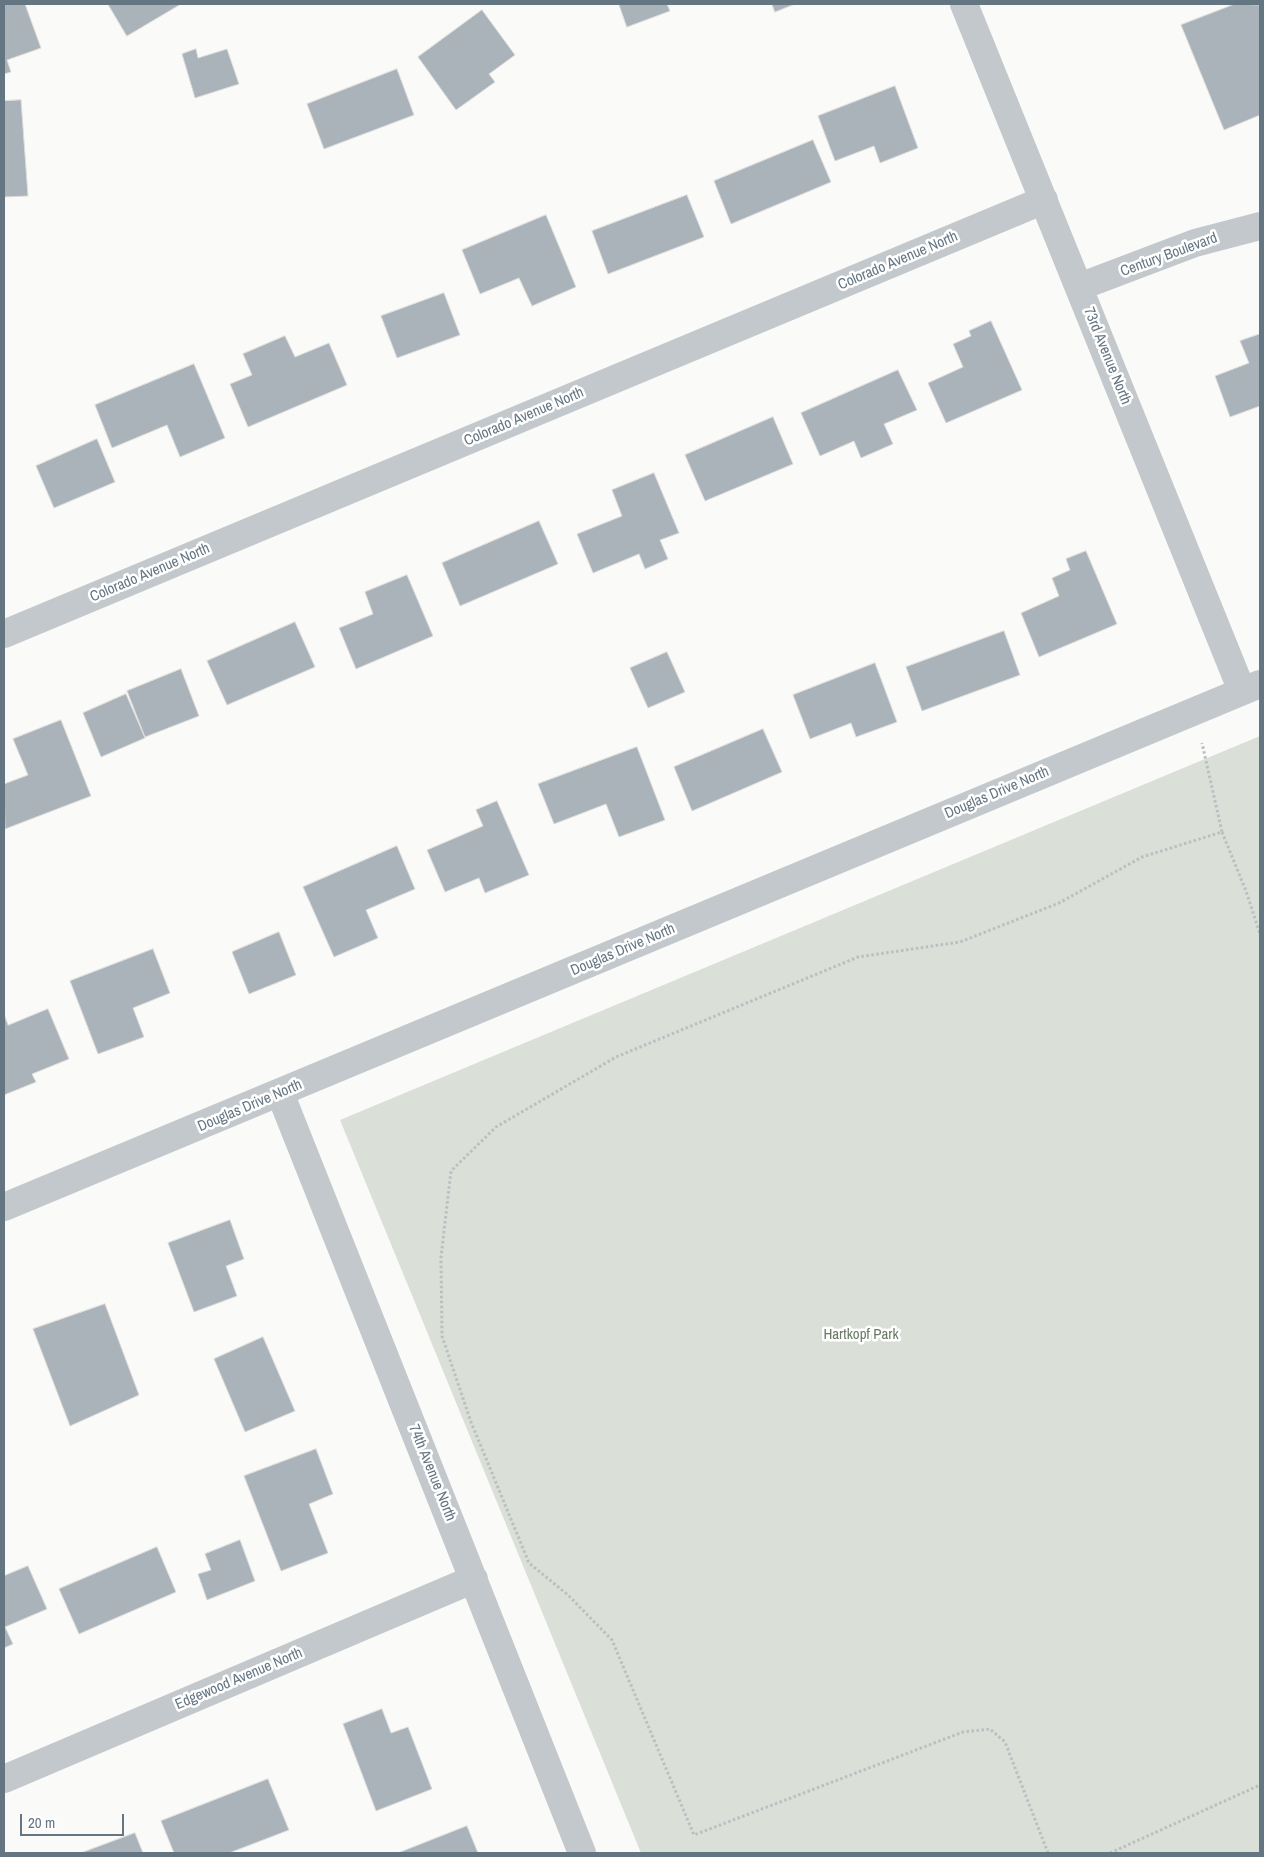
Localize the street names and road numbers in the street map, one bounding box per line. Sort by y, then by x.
street label: Colorado Avenue North [835,228,961,294]
street label: Century Boulevard [1118,229,1220,281]
street label: 73rd Avenue North [1079,305,1135,407]
street label: Colorado Avenue North [461,384,587,450]
street label: Colorado Avenue North [87,540,213,606]
street label: Douglas Drive North [942,763,1052,823]
street label: Douglas Drive North [568,920,678,980]
street label: Douglas Drive North [195,1076,305,1136]
street label: 74th Avenue North [404,1422,460,1524]
street label: Edgewood Avenue North [173,1644,305,1714]

